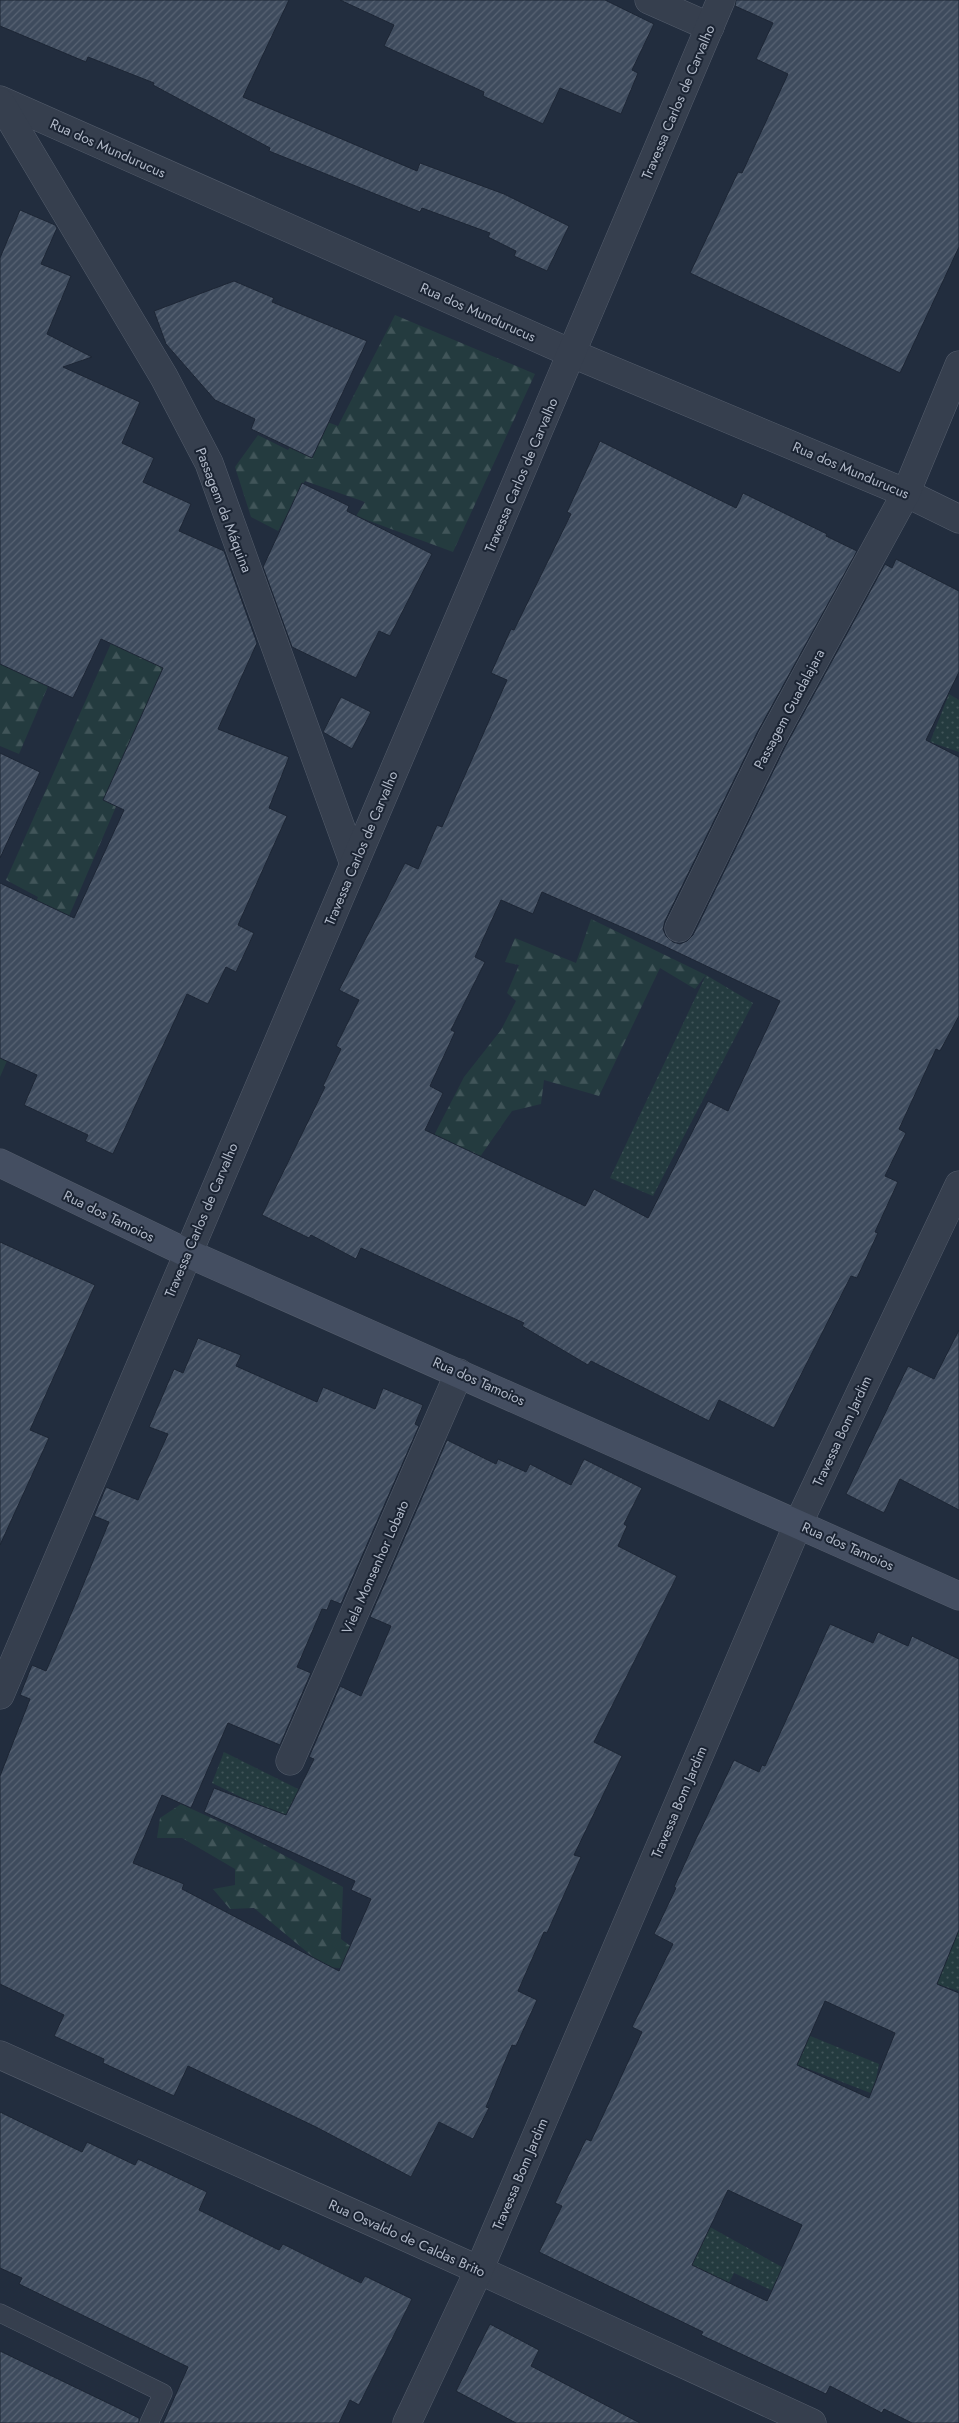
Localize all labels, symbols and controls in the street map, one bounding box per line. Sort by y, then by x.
street label: Travessa Carlos de Carvalho [636,21,720,182]
street label: Rua dos Mundurucus [47,113,169,183]
street label: Rua dos Mundurucus [417,277,539,347]
street label: Travessa Carlos de Carvalho [479,394,563,555]
street label: Rua dos Mundurucus [790,436,913,504]
street label: Passagem da Máquina [191,445,257,575]
street label: Passagem Guadalajara [749,645,829,773]
street label: Travessa Carlos de Carvalho [319,767,403,928]
street label: Travessa Carlos de Carvalho [159,1139,243,1300]
street label: Rua dos Tamoios [60,1185,158,1247]
street label: Rua dos Tamoios [430,1352,529,1410]
street label: Travessa Bom Jardim [808,1372,876,1490]
street label: Viela Monsenhor Lobato [336,1497,414,1637]
street label: Rua dos Tamoios [799,1517,898,1575]
street label: Travessa Bom Jardim [646,1743,712,1861]
street label: Travessa Bom Jardim [487,2115,553,2233]
street label: Rua Osvaldo de Caldas Brito [326,2194,489,2282]

